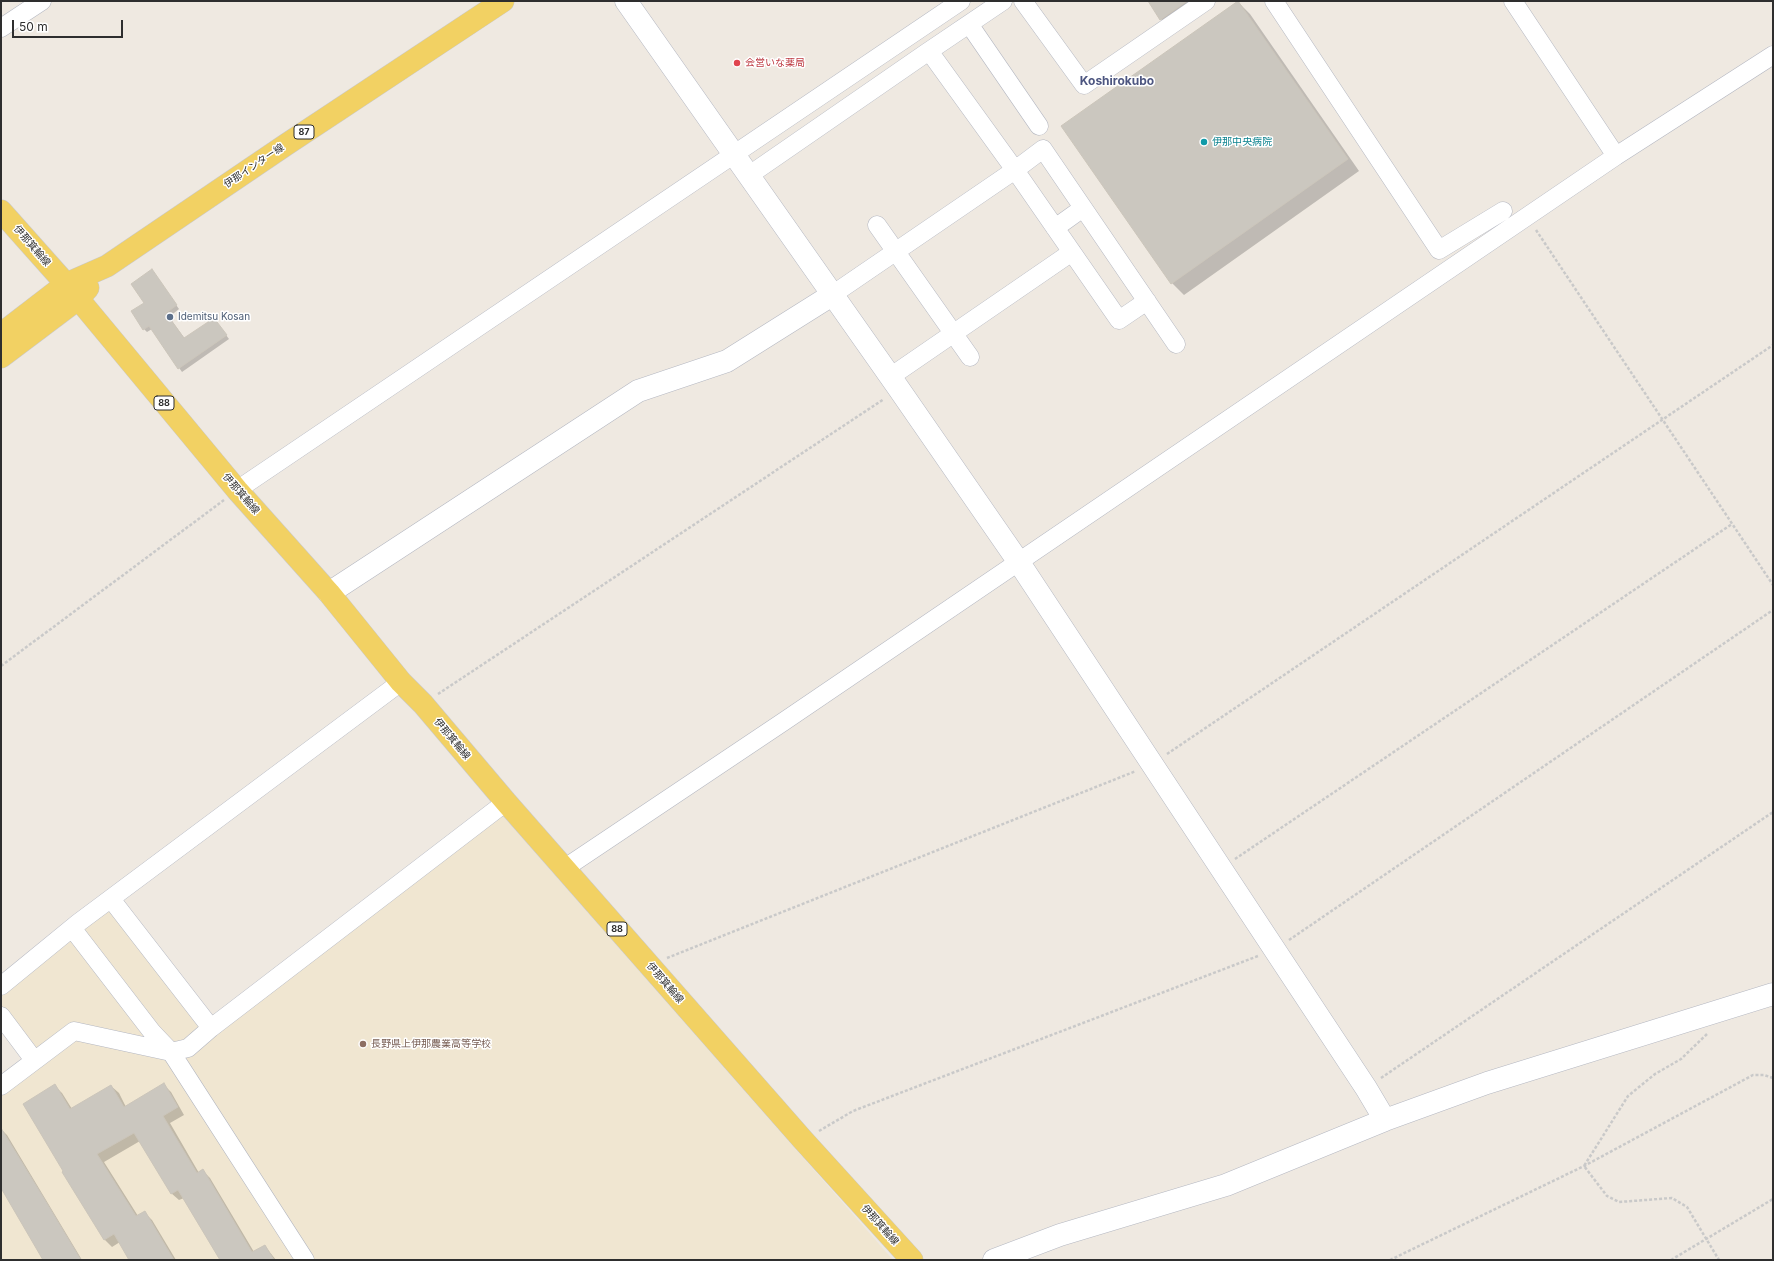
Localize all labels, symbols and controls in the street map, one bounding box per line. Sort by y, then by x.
scale bar [14,12,125,38]
text: 50 m [19,19,48,34]
place label: 会営いな薬局 [745,57,805,69]
marker: 会営いな薬局 [732,58,742,68]
district label: Koshirokubo [1080,74,1154,88]
road number: 87 [294,125,314,139]
place label: 伊那中央病院 [1212,136,1272,148]
marker: 伊那中央病院 [1199,137,1209,147]
street label: 伊那インター線 [222,141,286,191]
street label: 伊那箕輪線 [11,223,53,269]
place label: Idemitsu Kosan [178,311,250,323]
marker: Idemitsu Kosan [165,312,175,322]
road number: 88 [154,396,174,410]
street label: 伊那箕輪線 [220,471,262,517]
street label: 伊那箕輪線 [431,716,473,762]
road number: 88 [607,922,627,936]
street label: 伊那箕輪線 [644,960,686,1006]
place label: 長野県上伊那農業高等学校 [371,1038,491,1050]
marker: 長野県上伊那農業高等学校 [358,1039,368,1049]
street label: 伊那箕輪線 [859,1202,901,1248]

